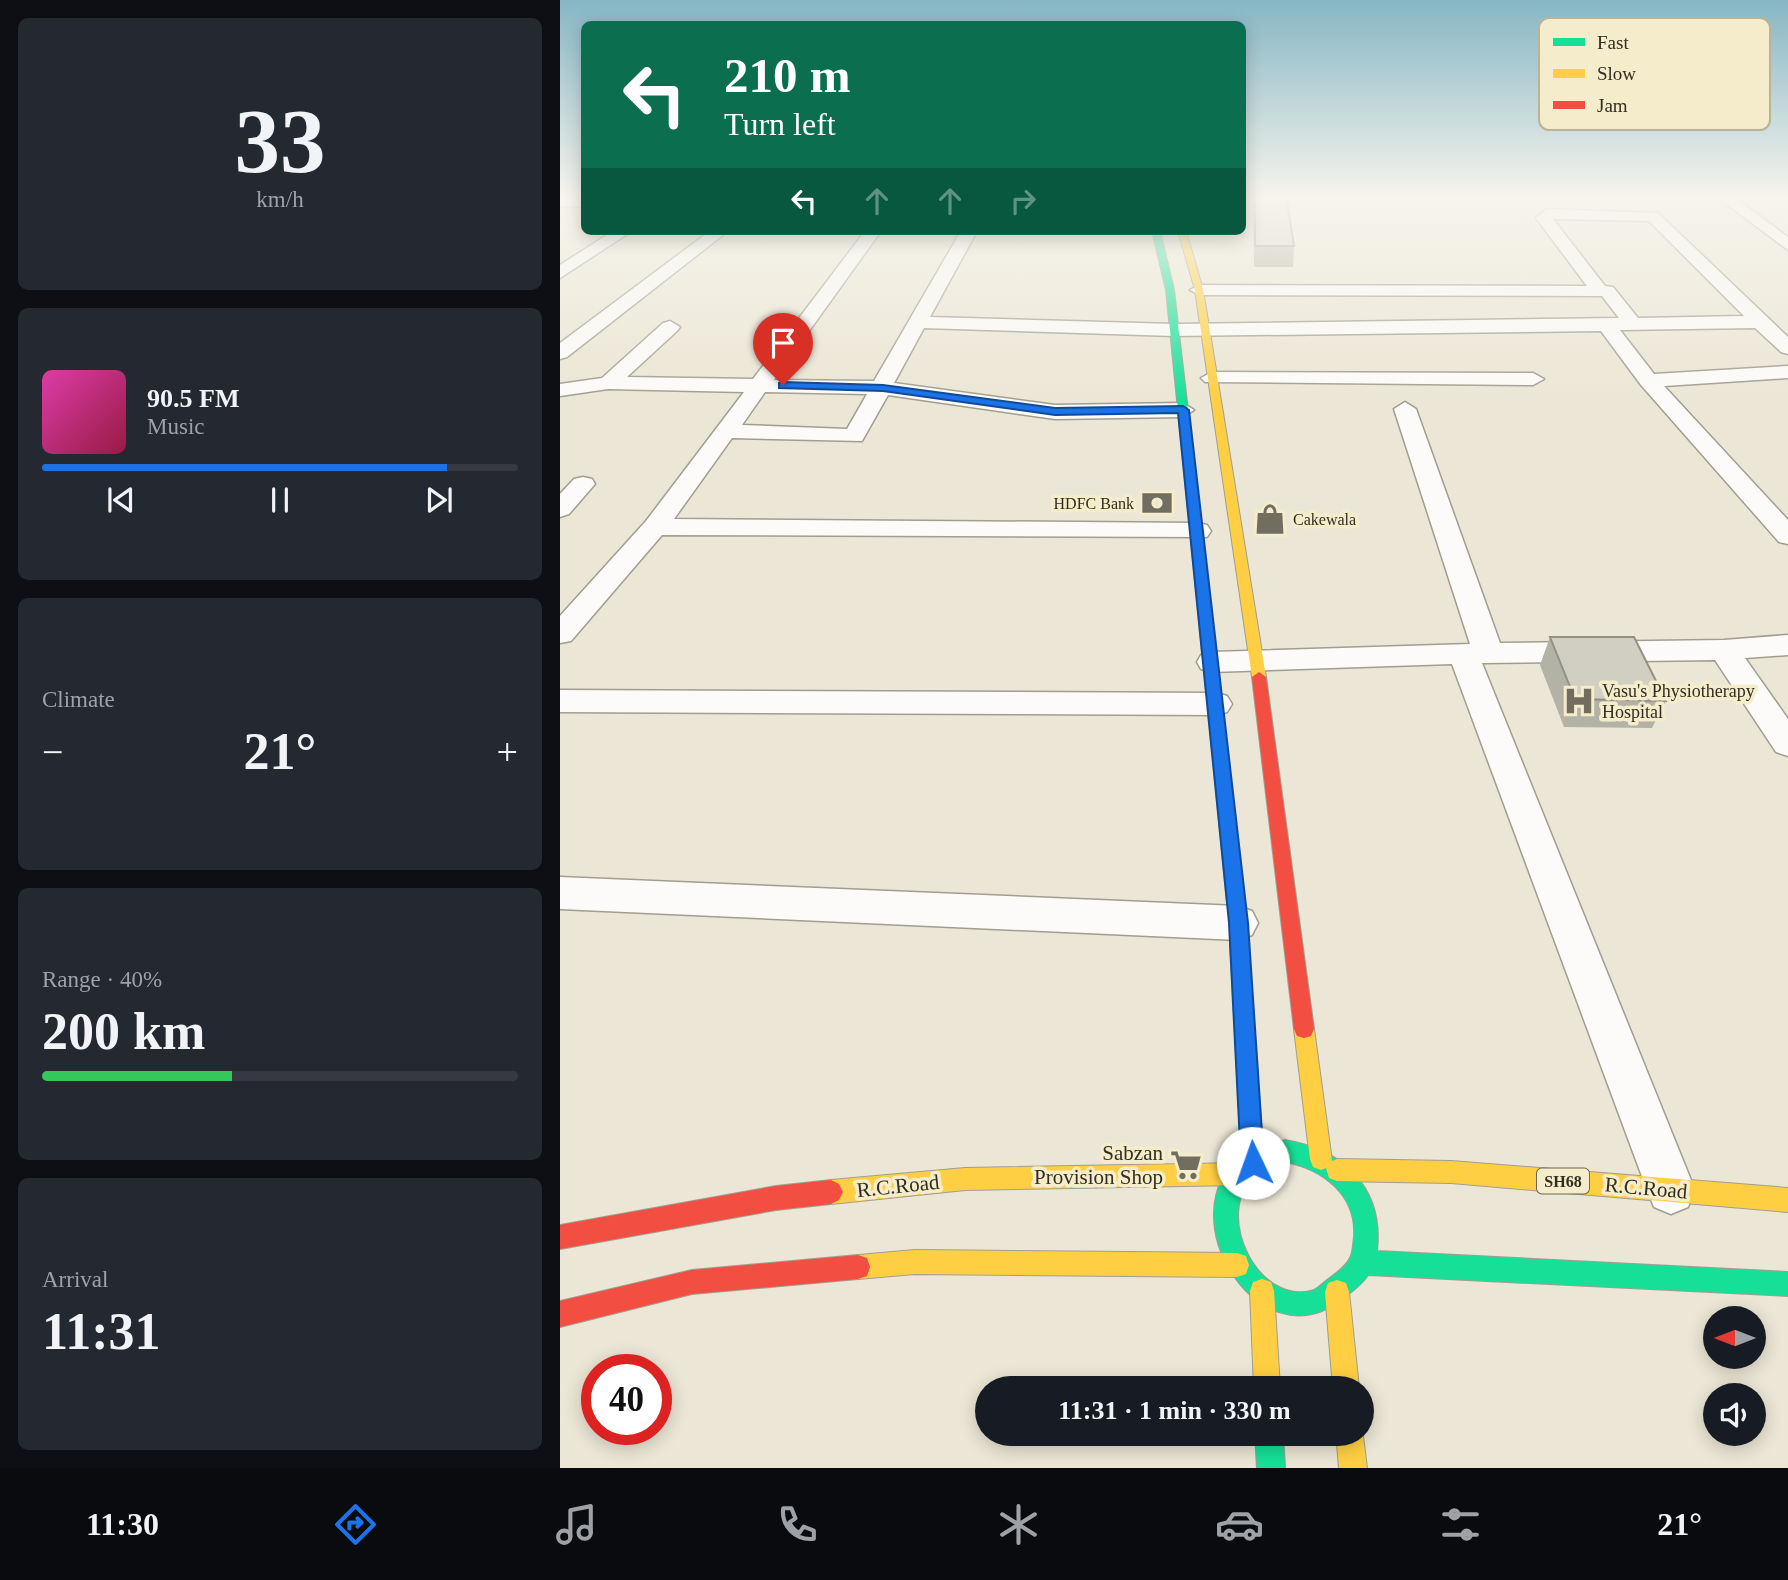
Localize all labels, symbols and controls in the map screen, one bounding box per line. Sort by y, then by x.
legend [1539,18,1770,130]
text: Fast [1597,32,1629,53]
text: 210 m [724,48,851,103]
icon: left [609,49,700,140]
text: Slow [1597,63,1636,84]
text: 33 [235,91,326,192]
text: Jam [1597,95,1628,116]
text: Turn left [724,106,836,142]
icon: left [785,182,823,220]
icon: ahead [858,182,896,220]
icon: ahead [931,182,969,220]
icon: right [1004,182,1042,220]
text: km/h [256,187,304,212]
pin [753,313,813,385]
icon: arrive [764,324,802,362]
text: 90.5 FM [147,384,239,413]
text: Music [147,414,205,439]
icon: previous [102,481,140,519]
icon: pause [261,481,299,519]
icon: next [420,481,458,519]
bank icon: HDFC Bank [1140,486,1174,520]
place label: HDFC Bank [1054,495,1134,512]
shop icon: Cakewala [1253,502,1287,536]
place label: Cakewala [1293,511,1356,528]
place label: Vasu's Physiotherapy Hospital [1602,681,1755,722]
hospital icon: Vasu's Physiotherapy Hospital [1562,684,1596,718]
text: Climate [42,687,115,712]
text: 21° [244,723,316,780]
text: − [42,731,63,773]
text: + [497,731,518,773]
text: Range · 40% [42,967,162,992]
text: 200 km [42,1003,205,1060]
position arrow [1216,1126,1290,1200]
place label: Sabzan Provision Shop [1034,1141,1163,1189]
supermarket icon: Sabzan Provision Shop [1169,1148,1203,1182]
road number: SH68 [1537,1168,1589,1194]
street label: R.C.Road [856,1170,941,1202]
street label: R.C.Road [1604,1172,1689,1204]
text: Arrival [42,1267,108,1292]
text: 11:31 [42,1303,160,1360]
north arrow [1703,1306,1766,1368]
map controls [1703,1306,1766,1446]
speed limit sign: 40 [581,1354,672,1445]
button: sound [1703,1383,1766,1446]
text: 11:31 · 1 min · 330 m [1058,1396,1291,1425]
icon: directions [331,1500,380,1549]
icon: music [552,1500,601,1549]
icon: phone [773,1500,822,1549]
icon: climate [994,1500,1043,1549]
icon: car [1215,1500,1264,1549]
icon: filters [1436,1500,1485,1549]
text: 11:30 [86,1506,159,1542]
text: 21° [1657,1506,1702,1542]

